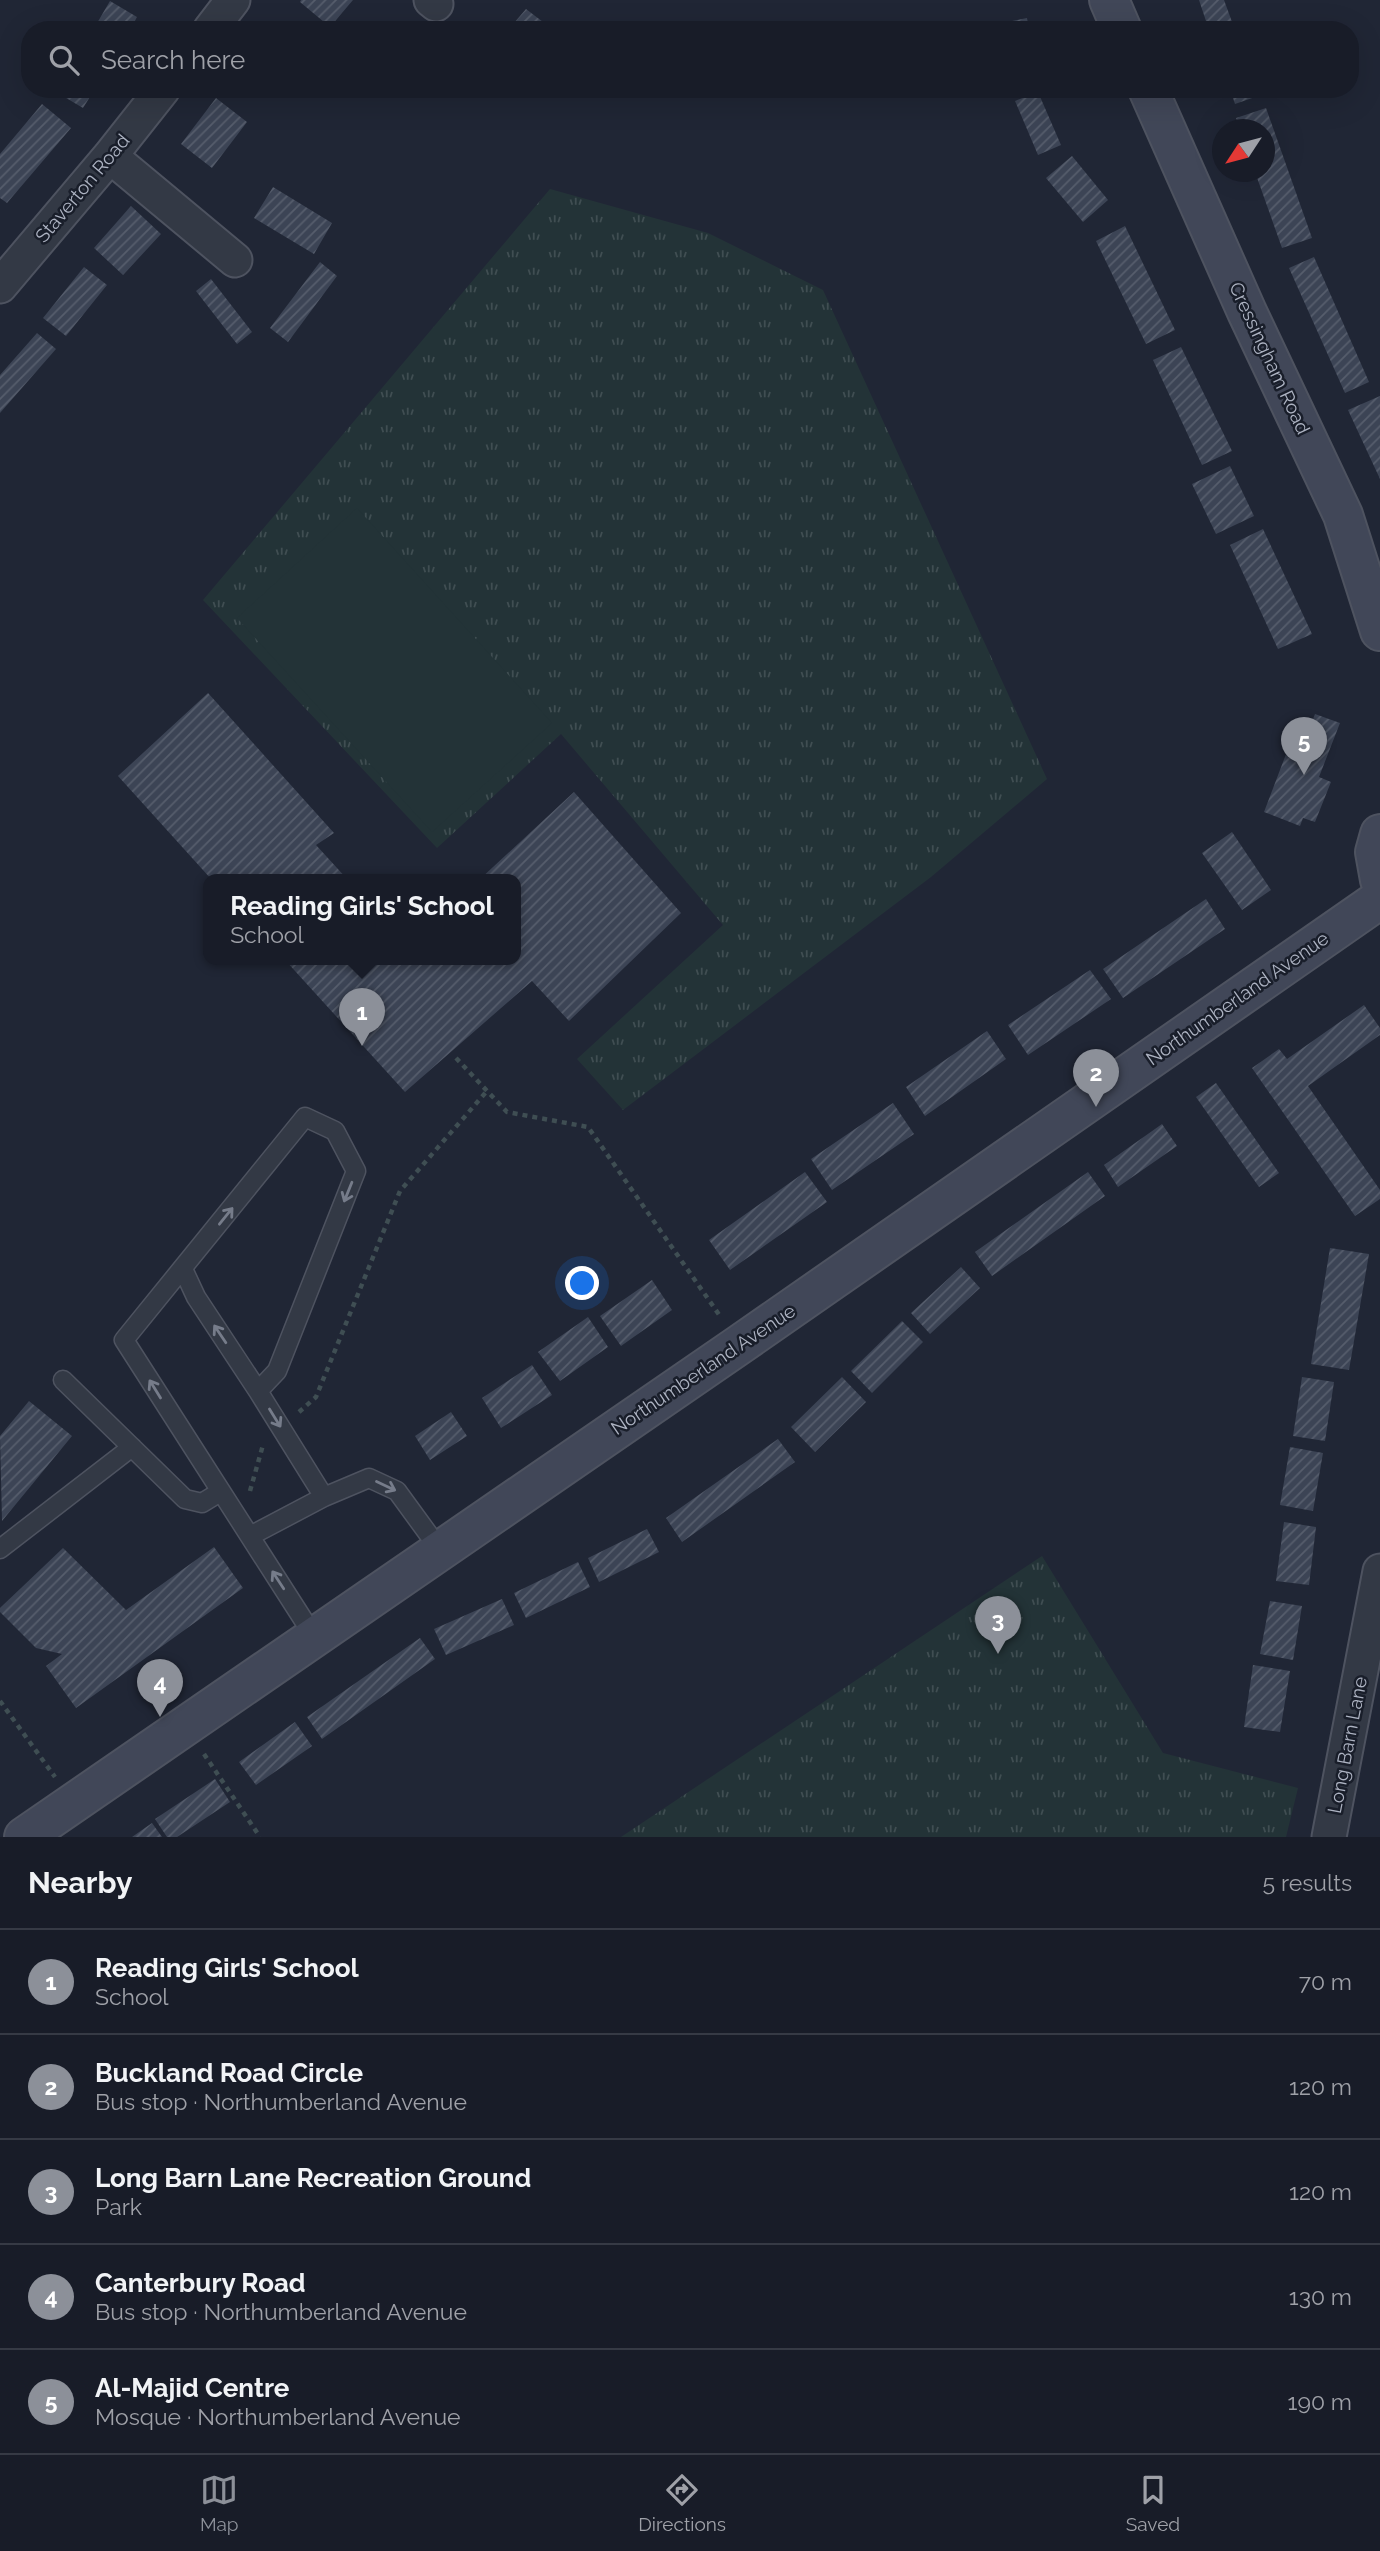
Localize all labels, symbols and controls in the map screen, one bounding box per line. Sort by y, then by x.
search box [21,21,1359,98]
icon: search [45,41,83,79]
text: Search here [101,45,245,75]
north arrow [1212,119,1275,182]
street label: Staverton Road [30,129,134,247]
street label: Cressingham Road [1225,278,1315,438]
pin: 5 [1281,717,1327,775]
popup [203,874,521,965]
text: Reading Girls' School [230,891,494,921]
text: School [230,921,304,948]
street label: Northumberland Avenue [1142,927,1332,1069]
pin: 1 [339,988,385,1046]
pin: 2 [1073,1049,1119,1107]
one-way arrow [340,1181,353,1202]
one-way arrow [218,1207,233,1226]
your location [565,1266,599,1300]
street label: Northumberland Avenue [607,1299,799,1439]
one-way arrow [213,1325,228,1344]
one-way arrow [148,1380,162,1399]
one-way arrow [268,1408,283,1427]
one-way arrow [375,1480,396,1493]
one-way arrow [271,1571,285,1591]
pin: 3 [975,1596,1021,1654]
pin: 4 [137,1659,183,1717]
street label: Long Barn Lane [1323,1675,1371,1815]
text: Nearby [28,1865,132,1900]
text: 5 results [1263,1869,1352,1896]
text: Reading Girls' School [95,1953,359,1983]
text: 1 [45,1968,57,1995]
text: 70 m [1299,1968,1352,1995]
text: School [95,1983,169,2010]
text: Buckland Road Circle [95,2058,363,2088]
text: 2 [45,2073,57,2100]
text: 120 m [1289,2073,1352,2100]
text: Bus stop · Northumberland Avenue [95,2088,467,2115]
text: Long Barn Lane Recreation Ground [95,2163,531,2193]
text: 3 [45,2178,57,2205]
text: 120 m [1289,2178,1352,2205]
text: Park [95,2193,142,2220]
text: Canterbury Road [95,2268,306,2298]
text: 4 [44,2283,58,2310]
text: 130 m [1289,2283,1352,2310]
text: Bus stop · Northumberland Avenue [95,2298,467,2325]
text: Al-Majid Centre [95,2373,289,2403]
text: 5 [45,2388,57,2415]
text: 190 m [1288,2388,1352,2415]
text: Mosque · Northumberland Avenue [95,2403,461,2430]
tab: Map [200,2471,239,2535]
tab: Directions [638,2471,726,2535]
tab: Saved [1126,2471,1180,2535]

